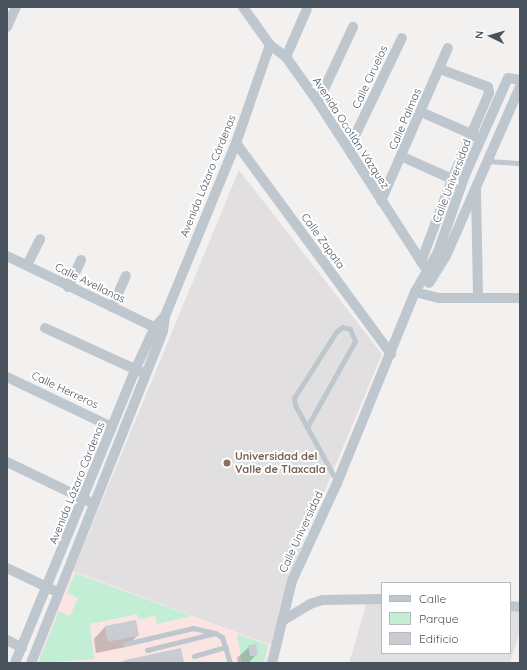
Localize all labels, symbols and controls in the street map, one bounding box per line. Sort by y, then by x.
north arrow [471,16,511,56]
text: N [472,30,486,40]
street label: Calle Ciruelos [350,43,390,111]
street label: Avenida Ocotlán Vázquez [310,75,392,191]
street label: Calle Palmas [386,86,424,152]
street label: Avenida Lázaro Cárdenas [177,113,239,239]
street label: Calle Universidad [430,137,474,225]
street label: Calle Zapata [298,211,348,271]
street label: Calle Avellanas [53,260,127,306]
street label: Calle Herreros [29,369,101,411]
street label: Avenida Lázaro Cárdenas [46,420,108,546]
place label: Universidad del Valle de Tlaxcala [235,450,326,476]
marker: Universidad del Valle de Tlaxcala [222,458,232,468]
street label: Calle Universidad [276,489,326,575]
legend [381,582,511,654]
text: Calle [419,591,446,606]
text: Parque [419,611,459,626]
text: Edificio [419,631,459,646]

